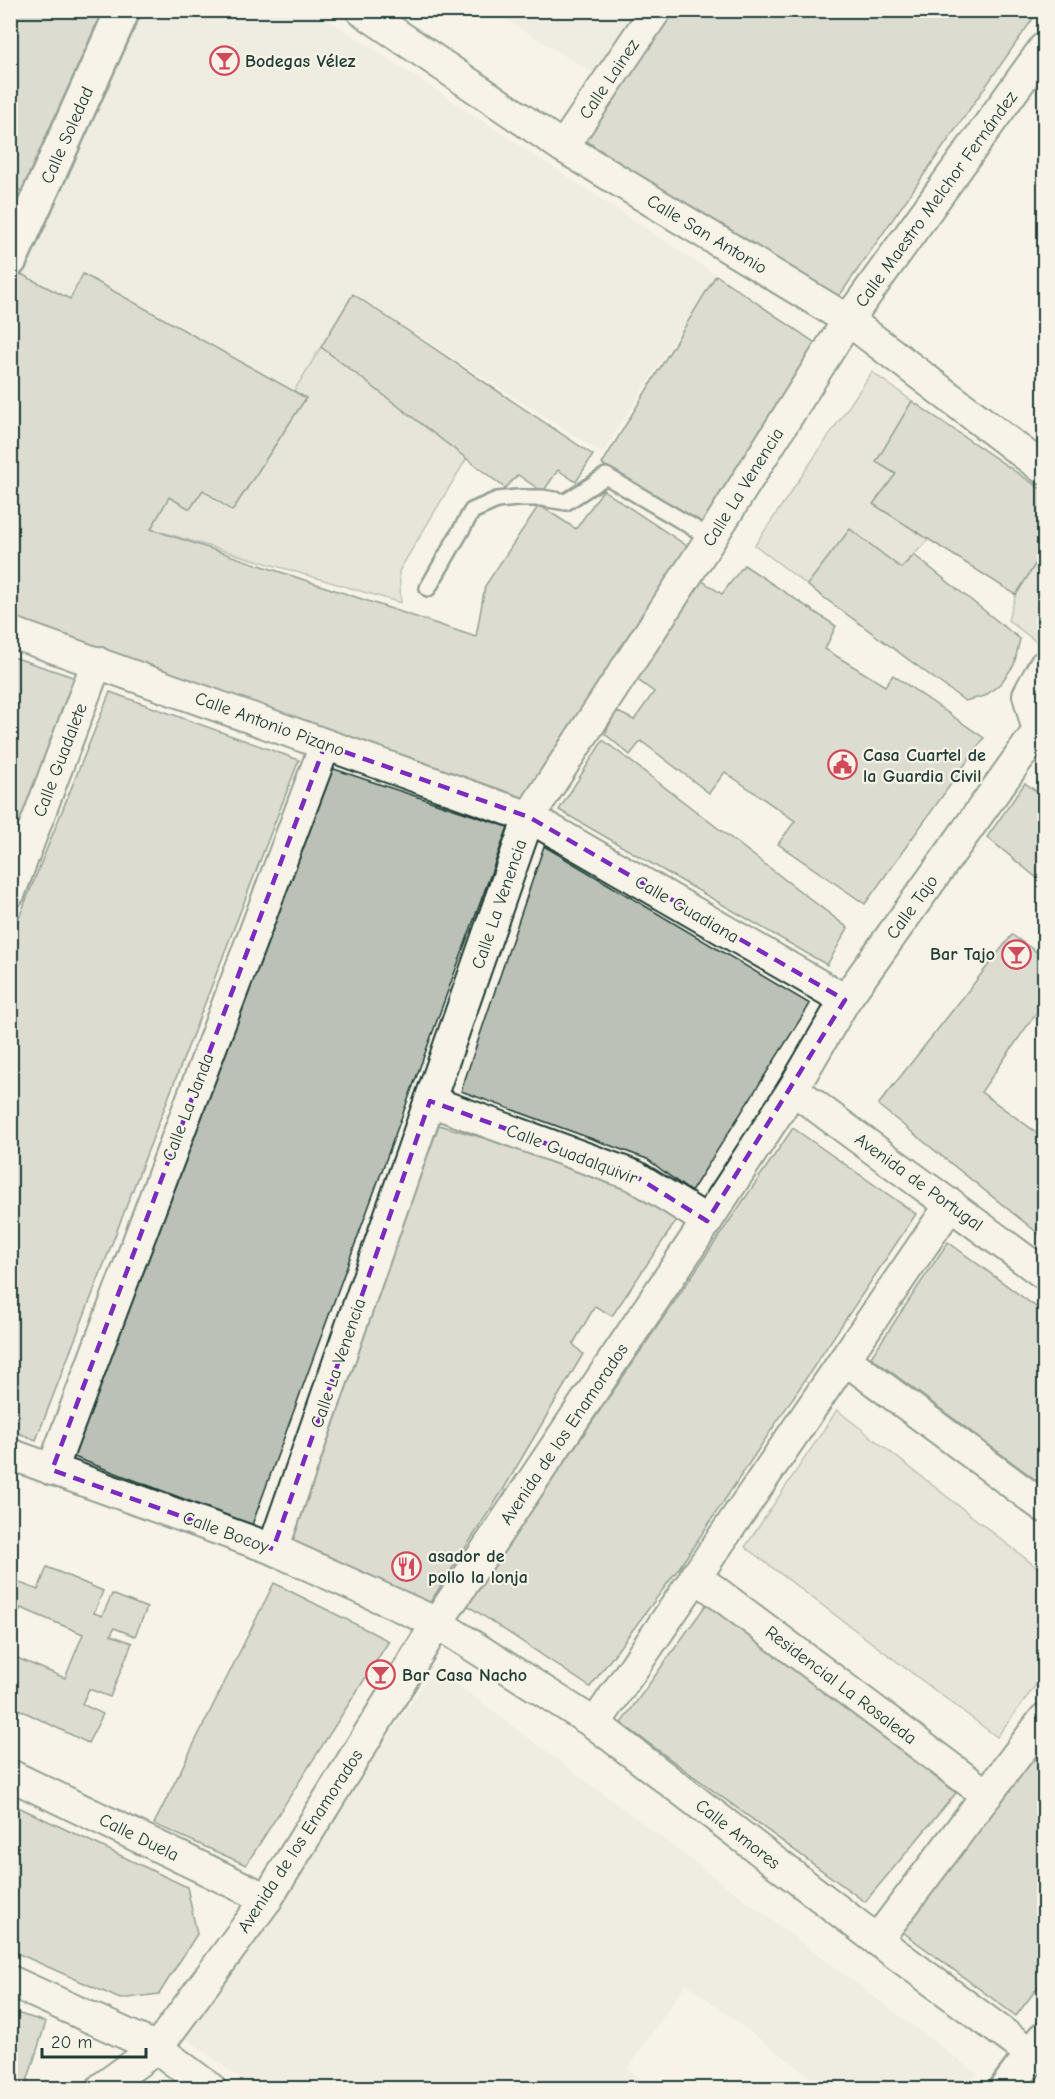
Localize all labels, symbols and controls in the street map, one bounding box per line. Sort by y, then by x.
street label: Calle Lainez [575,35,644,123]
bar icon: Bodegas Vélez [208,45,240,77]
place label: Bodegas Vélez [245,51,356,72]
street label: Calle Soledad [37,83,98,187]
street label: Calle Maestro Melchor Fernández [851,87,1022,311]
street label: Calle San Antonio [643,190,771,279]
street label: Calle La Venencia [699,424,788,550]
street label: Calle Antonio Pizano [192,688,348,761]
street label: Calle Guadalete [29,700,92,820]
place label: Casa Cuartel de la Guardia Civil [863,745,986,787]
public building icon: Casa Cuartel de la Guardia Civil [826,749,858,781]
street label: Calle La Venencia [467,837,532,972]
street label: Calle Guadiana [631,871,743,948]
street label: Calle Tajo [882,871,943,943]
bar icon: Bar Tajo [1000,938,1032,970]
place label: Bar Tajo [930,944,995,965]
street label: Calle La Janda [158,1050,219,1164]
street label: Calle Guadalquivir [503,1120,641,1189]
street label: Avenida de Portugal [851,1129,987,1236]
street label: Calle La Venencia [306,1296,371,1431]
street label: Avenida de los Enamorados [496,1340,633,1529]
street label: Calle Bocoy [180,1507,273,1558]
place label: asador de pollo la lonja [428,1546,528,1588]
restaurant icon: asador de pollo la lonja [391,1550,423,1582]
street label: Residencial La Rosaleda [761,1622,921,1749]
bar icon: Bar Casa Nacho [365,1659,397,1691]
place label: Bar Casa Nacho [402,1665,527,1686]
street label: Avenida de los Enamorados [233,1746,367,1937]
street label: Calle Amores [691,1795,784,1874]
street label: Calle Duela [96,1809,182,1866]
scale bar [42,2021,146,2059]
text: 20 m [51,2032,92,2053]

